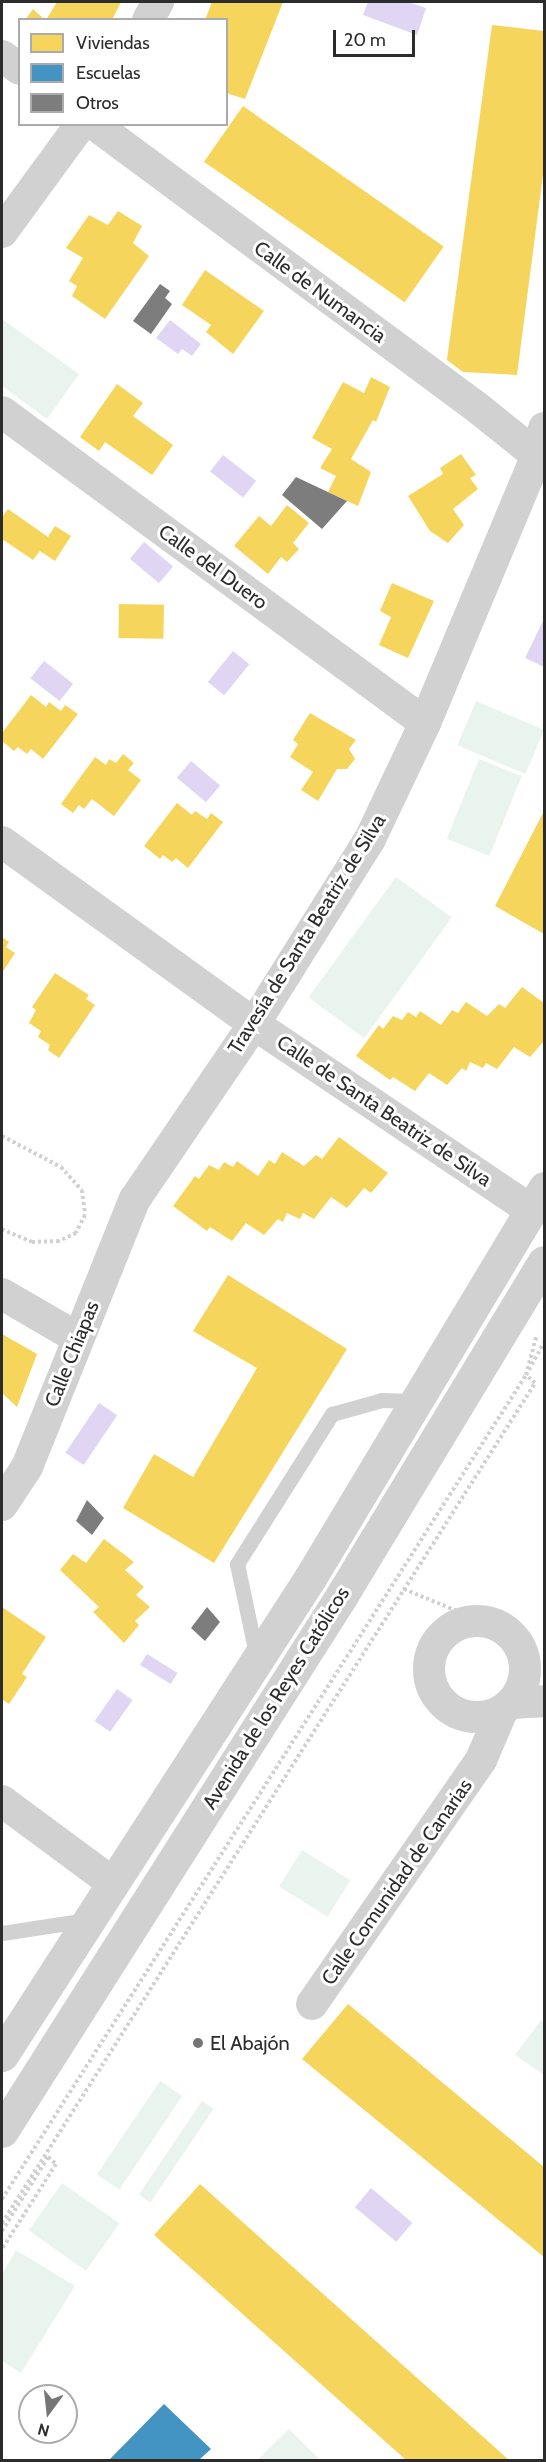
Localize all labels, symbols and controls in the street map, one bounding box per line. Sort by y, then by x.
legend [18,18,228,126]
scale bar [336,18,418,56]
text: 20 m [344,29,386,51]
text: Viviendas [76,32,150,54]
text: Escuelas [76,62,141,84]
text: Otros [76,92,119,114]
street label: Calle de Numancia [249,236,391,348]
street label: Calle del Duero [154,519,272,615]
street label: Travesía de Santa Beatriz de Silva [223,810,391,1058]
street label: Calle de Santa Beatriz de Silva [272,1030,496,1192]
street label: Calle Chiapas [40,1298,104,1410]
street label: Avenida de los Reyes Católicos [198,1582,354,1814]
street label: Calle Comunidad de Canarias [317,1774,477,1990]
place label: El Abajón [210,2031,290,2055]
marker: El Abajón [191,2036,205,2050]
north arrow [18,2384,78,2444]
text: N [36,2419,52,2441]

